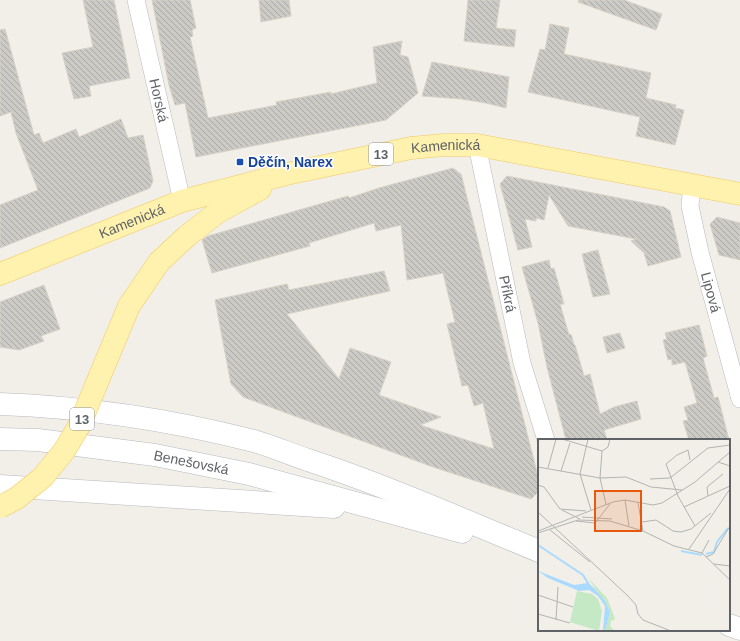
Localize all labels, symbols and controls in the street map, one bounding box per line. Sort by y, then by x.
street label: Horská [146,77,172,124]
street label: Kamenická [410,137,481,156]
road number: 13 [369,143,393,165]
place label: Děčín, Narex [248,154,333,170]
marker: Děčín, Narex [235,157,245,167]
street label: Kamenická [97,201,167,241]
street label: Lipová [698,270,724,315]
street label: Příkrá [496,274,519,314]
road number: 13 [70,408,94,430]
inset map [538,439,730,631]
street label: Benešovská [152,447,230,478]

